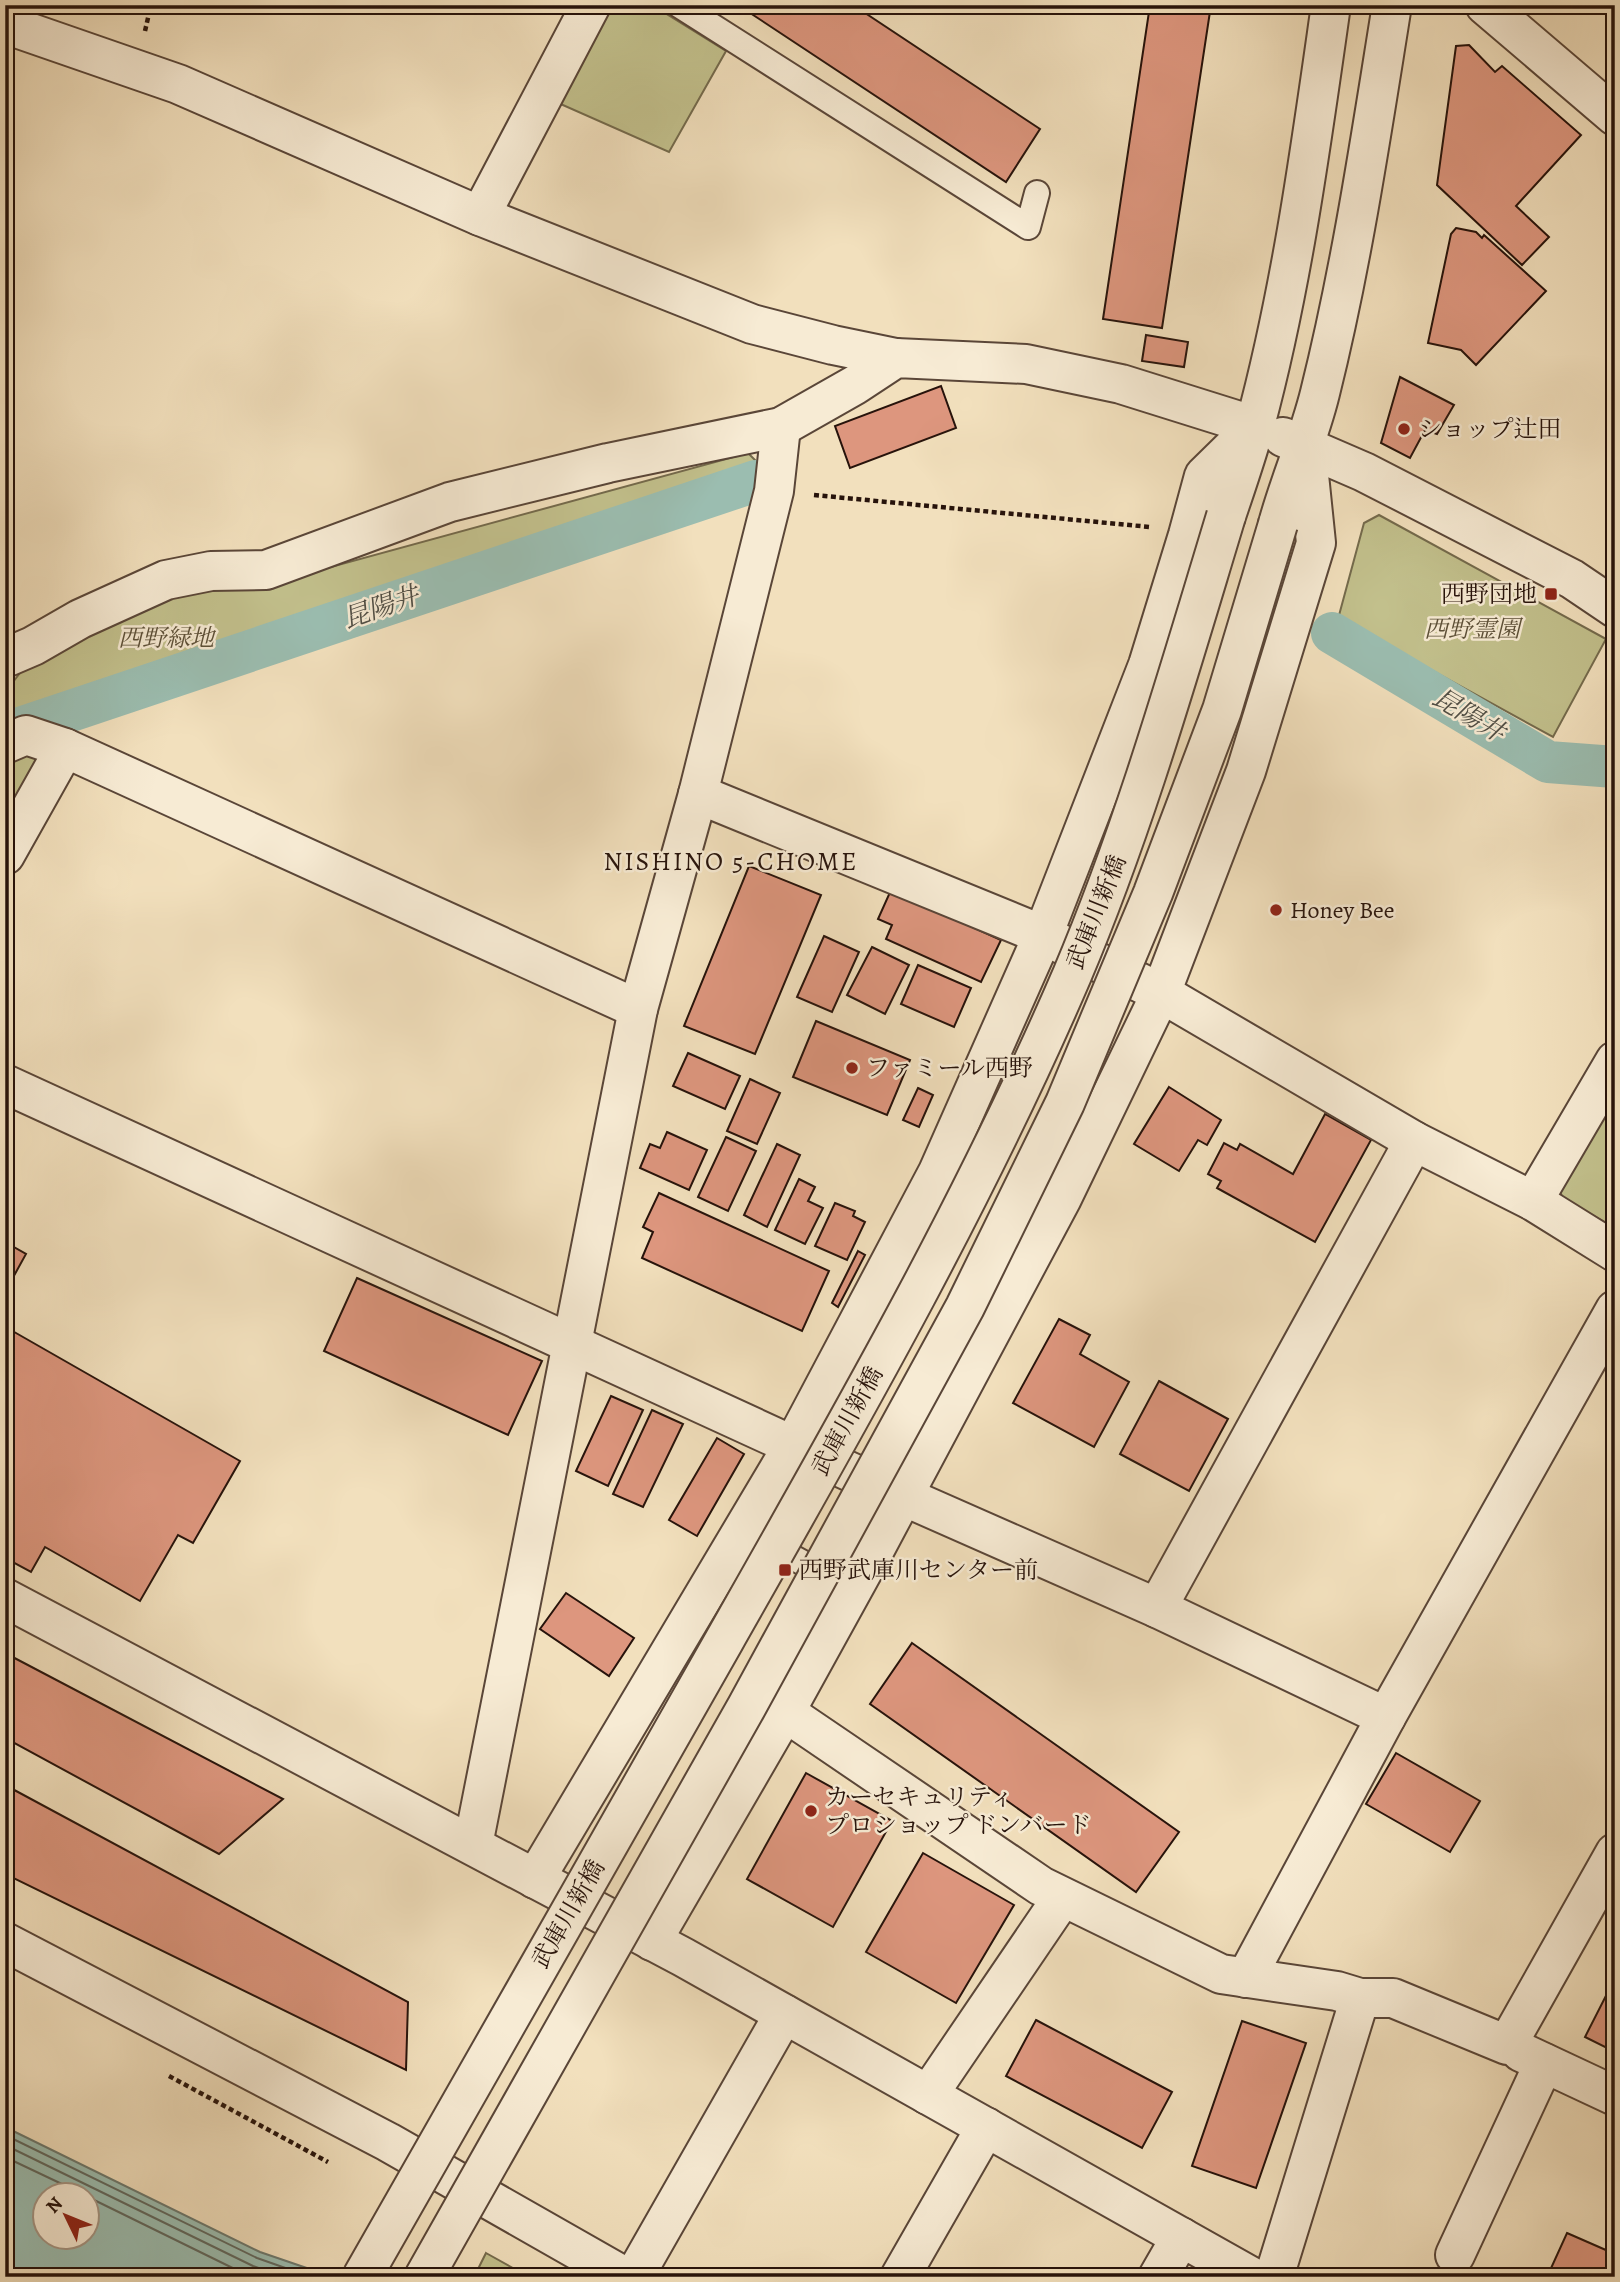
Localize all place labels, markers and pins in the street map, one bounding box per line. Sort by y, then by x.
place label: ショップ辻田 [1418,413,1562,445]
marker: ショップ辻田 [1396,421,1412,437]
place label: 西野団地 [1441,578,1537,610]
marker: 西野団地 [1543,586,1559,602]
place label: Honey Bee [1290,894,1395,926]
marker: Honey Bee [1268,902,1284,918]
place label: ファミール西野 [866,1052,1033,1084]
marker: ファミール西野 [844,1060,860,1076]
place label: 西野武庫川センター前 [799,1554,1038,1586]
marker: 西野武庫川センター前 [777,1562,793,1578]
place label: カーセキュリティ プロショップ ドンバード [825,1781,1092,1841]
marker: カーセキュリティ プロショップ ドンバード [803,1803,819,1819]

